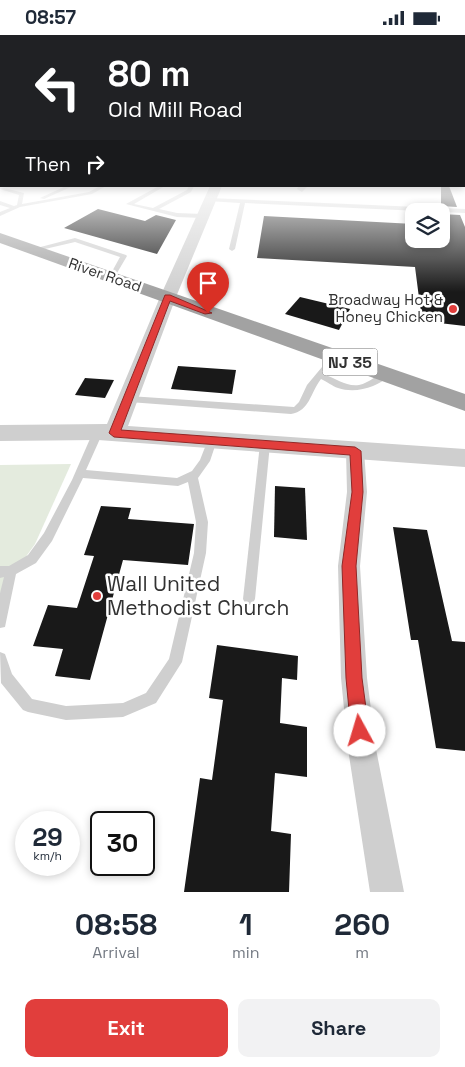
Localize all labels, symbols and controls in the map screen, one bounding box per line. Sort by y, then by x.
text: 08:57 [25,5,76,30]
text: 80 m [108,52,190,96]
icon: left [25,55,90,120]
text: Old Mill Road [108,95,243,123]
icon: right [81,150,109,178]
text: Then [25,152,71,177]
map controls [405,203,450,248]
button: layers [405,203,450,248]
street label: River Road [66,253,144,296]
pin [187,262,229,313]
icon: arrive [194,269,222,297]
place label: Broadway Hot & Honey Chicken [328,290,443,326]
marker: Broadway Hot & Honey Chicken [447,303,459,315]
road number: NJ 35 [322,349,378,376]
place label: Wall United Methodist Church [107,570,289,621]
marker: Wall United Methodist Church [91,590,103,602]
position arrow [333,704,385,756]
speed limit sign: 30 [90,811,155,876]
text: 29 [32,821,63,853]
text: km/h [33,848,62,864]
text: 08:58 [75,905,157,944]
text: 1 [239,905,253,944]
text: 260 [334,905,390,944]
text: Arrival [92,942,140,963]
text: min [232,942,260,963]
text: m [355,942,369,963]
button: Exit [25,999,228,1057]
button: Share [238,999,440,1057]

